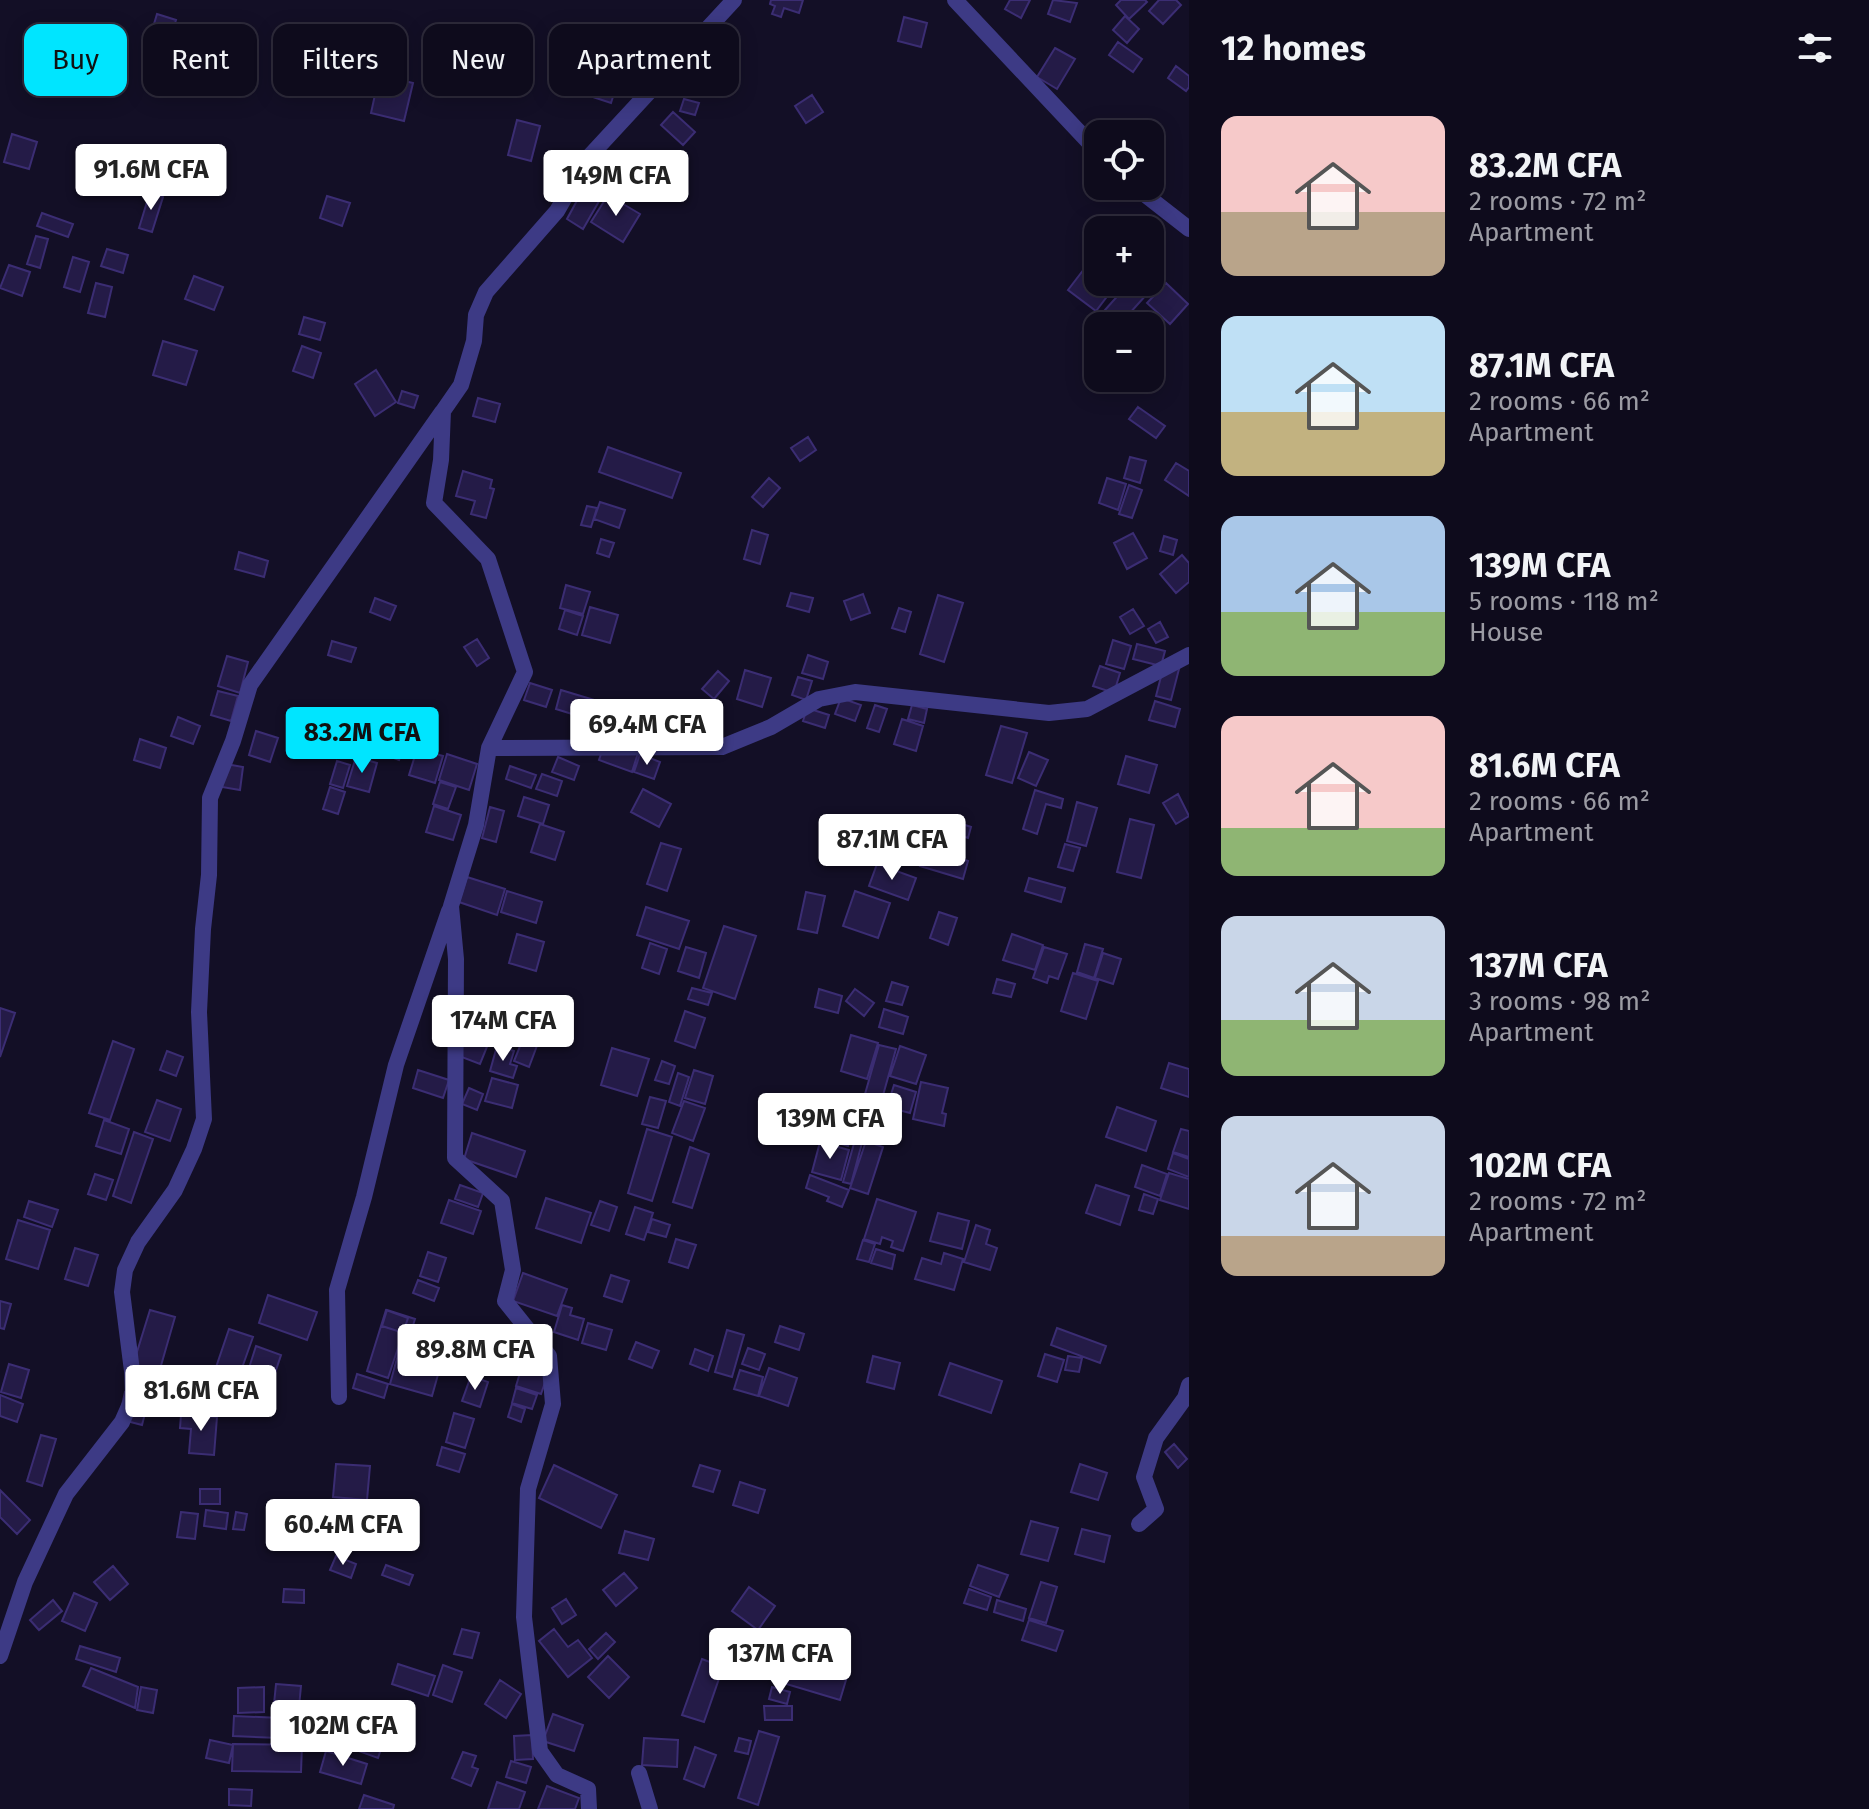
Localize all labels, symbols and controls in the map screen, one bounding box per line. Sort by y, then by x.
chip: Buy [24,24,127,96]
chip: Rent [143,24,257,96]
chip: Filters [273,24,407,96]
chip: New [423,24,533,96]
chip: Apartment [549,24,739,96]
icon: filters [1793,26,1837,70]
text: 12 homes [1221,28,1366,69]
map controls [1084,120,1164,392]
button: locate [1084,120,1164,200]
pin: 91.6M CFA [59,144,243,212]
text: 83.2M CFA [1469,145,1621,186]
icon: home [1285,148,1381,244]
pin: 149M CFA [533,150,699,218]
text: 91.6M CFA [94,154,209,185]
text: 149M CFA [561,160,671,191]
text: 2 rooms · 72 m² [1469,186,1646,217]
button: + [1084,216,1164,296]
text: Apartment [1469,217,1594,248]
button: − [1084,312,1164,392]
text: 87.1M CFA [1469,345,1614,386]
icon: home [1285,348,1381,444]
text: 2 rooms · 66 m² [1469,386,1650,417]
text: Apartment [1469,417,1594,448]
text: 139M CFA [1469,545,1610,586]
icon: home [1285,548,1381,644]
text: 5 rooms · 118 m² [1469,586,1659,617]
text: House [1469,617,1543,648]
pin: 69.4M CFA [555,699,739,767]
pin: 83.2M CFA [270,707,454,775]
text: 69.4M CFA [588,709,706,740]
text: 83.2M CFA [304,717,420,748]
text: 81.6M CFA [1469,745,1620,786]
icon: home [1285,748,1381,844]
text: 2 rooms · 66 m² [1469,786,1650,817]
pin: 87.1M CFA [800,814,984,882]
text: Apartment [1469,817,1594,848]
text: 87.1M CFA [837,824,947,855]
text: 137M CFA [1469,945,1607,986]
icon: home [1285,948,1381,1044]
text: 3 rooms · 98 m² [1469,986,1650,1017]
pin: 174M CFA [420,995,586,1063]
text: 174M CFA [450,1005,556,1036]
text: Apartment [1469,1017,1594,1048]
pin: 139M CFA [747,1093,913,1161]
text: 139M CFA [776,1103,884,1134]
text: 102M CFA [1469,1145,1611,1186]
icon: home [1285,1148,1381,1244]
text: 2 rooms · 72 m² [1469,1186,1646,1217]
text: Apartment [1469,1217,1594,1248]
pin: 89.8M CFA [383,1324,567,1392]
text: 89.8M CFA [416,1334,534,1365]
pin: 81.6M CFA [109,1365,293,1433]
text: 81.6M CFA [143,1375,259,1406]
pin: 60.4M CFA [251,1499,435,1567]
text: 60.4M CFA [284,1509,402,1540]
pin: 137M CFA [697,1628,863,1696]
text: 137M CFA [727,1638,833,1669]
pin: 102M CFA [260,1700,426,1768]
text: 102M CFA [289,1710,397,1741]

